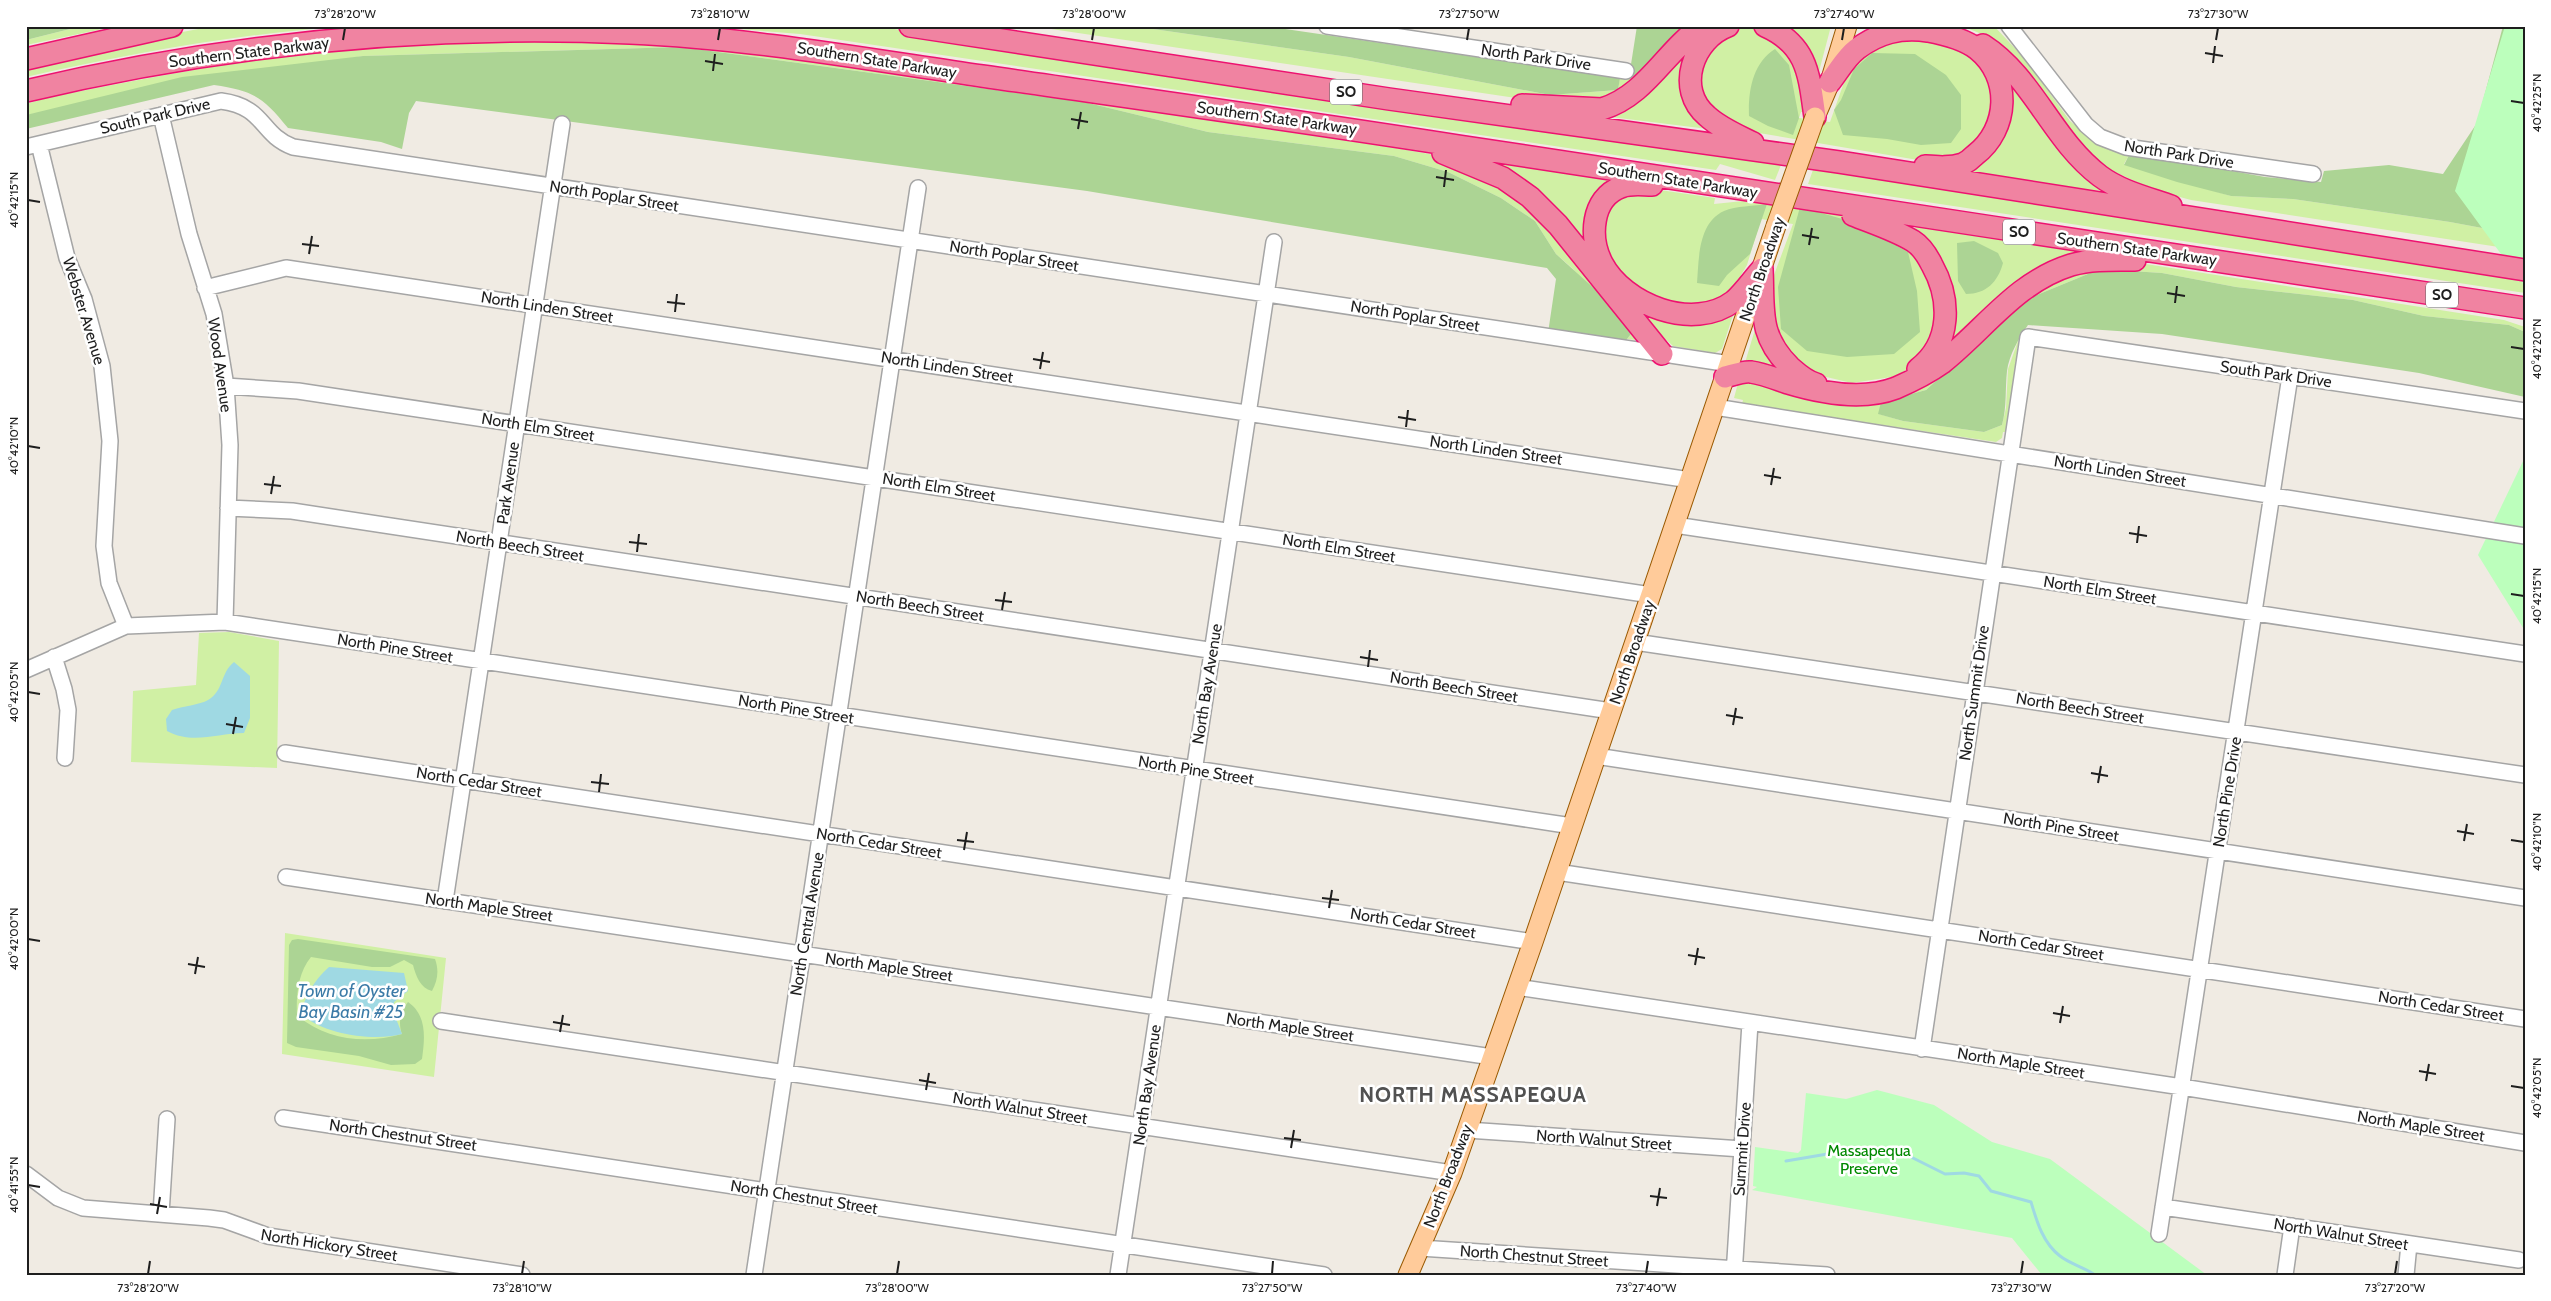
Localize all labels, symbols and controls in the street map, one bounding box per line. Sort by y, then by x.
text: 73°28'20"W [314,6,376,21]
text: 73°28'10"W [690,6,750,21]
text: 73°28'00"W [1062,6,1126,21]
text: 73°27'50"W [1439,6,1500,21]
text: 73°27'40"W [1814,6,1875,21]
text: 73°27'30"W [2188,6,2249,21]
street label: Southern State Parkway [168,33,330,71]
street label: Southern State Parkway [796,38,958,82]
street label: North Park Drive [1480,40,1592,74]
text: 40°42'25"N [2529,74,2544,132]
road number: SO [1330,80,1362,104]
street label: South Park Drive [98,94,212,138]
street label: Southern State Parkway [1196,97,1358,139]
street label: North Park Drive [2123,136,2235,172]
street label: Southern State Parkway [1597,158,1759,202]
text: 40°42'15"N [6,172,21,228]
street label: North Poplar Street [548,176,681,216]
street label: North Broadway [1735,214,1789,324]
road number: SO [2003,220,2035,244]
street label: Southern State Parkway [2056,228,2218,270]
street label: North Poplar Street [948,236,1081,276]
street label: Webster Avenue [59,255,109,367]
road number: SO [2426,282,2458,308]
street label: North Linden Street [480,287,615,327]
street label: North Poplar Street [1349,296,1482,336]
street label: Wood Avenue [204,316,236,414]
text: 40°42'20"N [2529,319,2544,379]
street label: North Linden Street [880,347,1015,387]
street label: South Park Drive [2219,357,2333,391]
street label: North Elm Street [480,409,596,445]
text: 40°42'10"N [6,417,21,475]
street label: North Linden Street [1429,431,1564,469]
street label: Park Avenue [493,440,523,526]
street label: North Linden Street [2053,451,2188,491]
street label: North Elm Street [881,469,997,505]
street label: North Beech Street [455,527,586,566]
street label: North Elm Street [1281,530,1397,566]
text: 40°42'15"N [2529,568,2544,624]
street label: North Elm Street [2042,572,2158,608]
street label: North Beech Street [855,587,986,626]
street label: North Broadway [1605,597,1659,707]
street label: North Bay Avenue [1188,622,1226,746]
street label: North Summit Drive [1955,624,1993,762]
street label: North Pine Street [336,629,455,667]
text: 40°42'05"N [6,662,21,722]
street label: North Beech Street [1389,668,1520,707]
street label: North Beech Street [2015,689,2146,728]
street label: North Pine Street [737,690,856,728]
street label: North Pine Drive [2209,735,2245,849]
street label: North Pine Street [1137,751,1256,789]
street label: North Cedar Street [415,763,544,801]
street label: North Pine Street [2002,808,2121,846]
text: 40°42'10"N [2529,813,2544,871]
street label: North Cedar Street [815,824,944,862]
street label: North Central Avenue [786,851,828,997]
street label: North Maple Street [424,889,555,925]
street label: North Cedar Street [1349,904,1478,942]
text: 40°42'00"N [6,908,21,970]
street label: North Cedar Street [1977,926,2106,964]
street label: North Maple Street [824,949,955,985]
water label: Town of Oyster Bay Basin #25 [297,980,406,1023]
street label: North Cedar Street [2377,987,2506,1025]
street label: North Maple Street [1225,1009,1356,1045]
street label: North Bay Avenue [1129,1023,1165,1147]
street label: North Maple Street [1956,1044,2087,1083]
text: 40°42'05"N [2529,1058,2544,1118]
district label: NORTH MASSAPEQUA [1359,1082,1587,1107]
street label: North Walnut Street [951,1088,1089,1128]
street label: Summit Drive [1729,1101,1755,1197]
street label: North Maple Street [2356,1107,2487,1146]
street label: North Chestnut Street [328,1115,479,1155]
street label: North Broadway [1420,1122,1476,1230]
street label: North Walnut Street [1536,1126,1673,1154]
park label: Massapequa Preserve [1827,1141,1911,1178]
text: 40°41'55"N [6,1157,21,1213]
street label: North Chestnut Street [729,1176,880,1218]
street label: North Walnut Street [2272,1214,2410,1254]
street label: North Hickory Street [259,1225,399,1265]
street label: North Chestnut Street [1459,1241,1609,1271]
text: 73°28'20"W [117,1280,179,1295]
text: 73°28'10"W [492,1280,552,1295]
text: 73°28'00"W [865,1280,929,1295]
text: 73°27'50"W [1242,1280,1303,1295]
text: 73°27'40"W [1616,1280,1677,1295]
text: 73°27'30"W [1991,1280,2052,1295]
text: 73°27'20"W [2365,1280,2426,1295]

